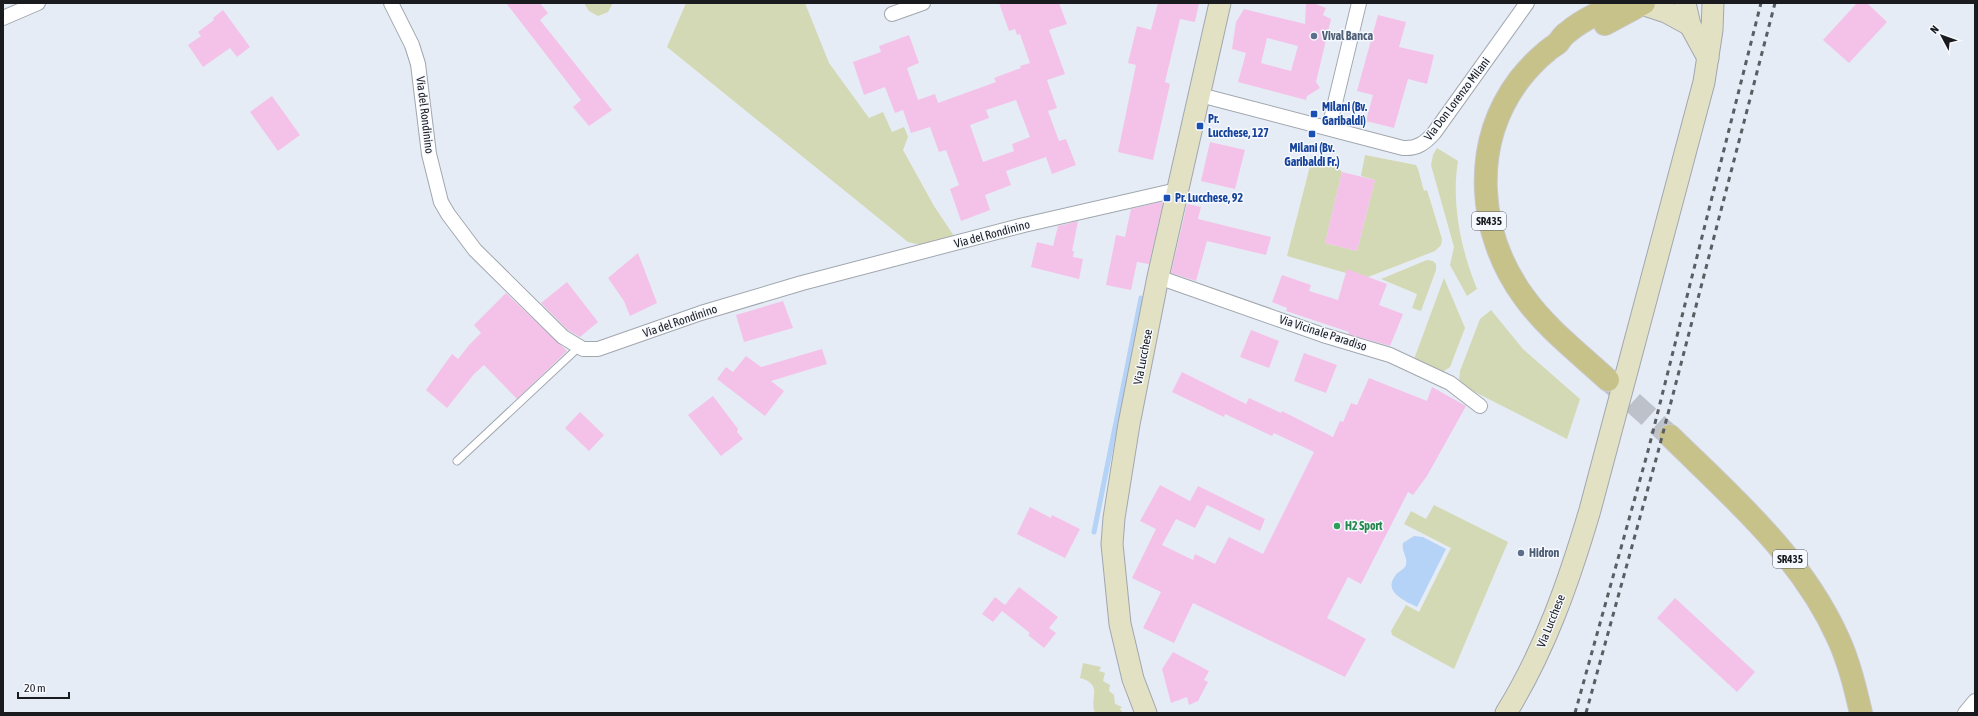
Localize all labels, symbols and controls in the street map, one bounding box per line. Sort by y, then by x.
north arrow [1922,16,1962,56]
text: N [1928,23,1941,36]
place label: Vival Banca [1321,29,1373,43]
marker: Vival Banca [1309,31,1319,41]
street label: Via Don Lorenzo Milani [1421,55,1493,143]
street label: Via del Rondinino [413,76,437,155]
place label: Milani (Bv. Garibaldi) [1322,100,1367,128]
marker: Milani (Bv. Garibaldi) [1309,109,1319,119]
place label: Pr. Lucchese, 127 [1208,112,1269,140]
marker: Pr. Lucchese, 127 [1195,121,1205,131]
marker: Milani (Bv. Garibaldi Fr.) [1307,129,1317,139]
place label: Milani (Bv. Garibaldi Fr.) [1284,141,1340,169]
place label: Pr. Lucchese, 92 [1175,191,1243,205]
marker: Pr. Lucchese, 92 [1162,193,1172,203]
road number: SR435 [1472,212,1506,230]
street label: Via del Rondinino [953,217,1032,251]
street label: Via del Rondinino [641,302,719,340]
street label: Via Vicinale Paradiso [1277,312,1369,354]
street label: Via Lucchese [1131,328,1155,386]
place label: H2 Sport [1345,519,1383,533]
marker: H2 Sport [1332,521,1342,531]
place label: Hidron [1529,546,1560,560]
marker: Hidron [1516,548,1526,558]
road number: SR435 [1773,550,1807,568]
street label: Via Lucchese [1534,592,1568,650]
scale bar [18,674,69,700]
text: 20 m [24,681,46,695]

